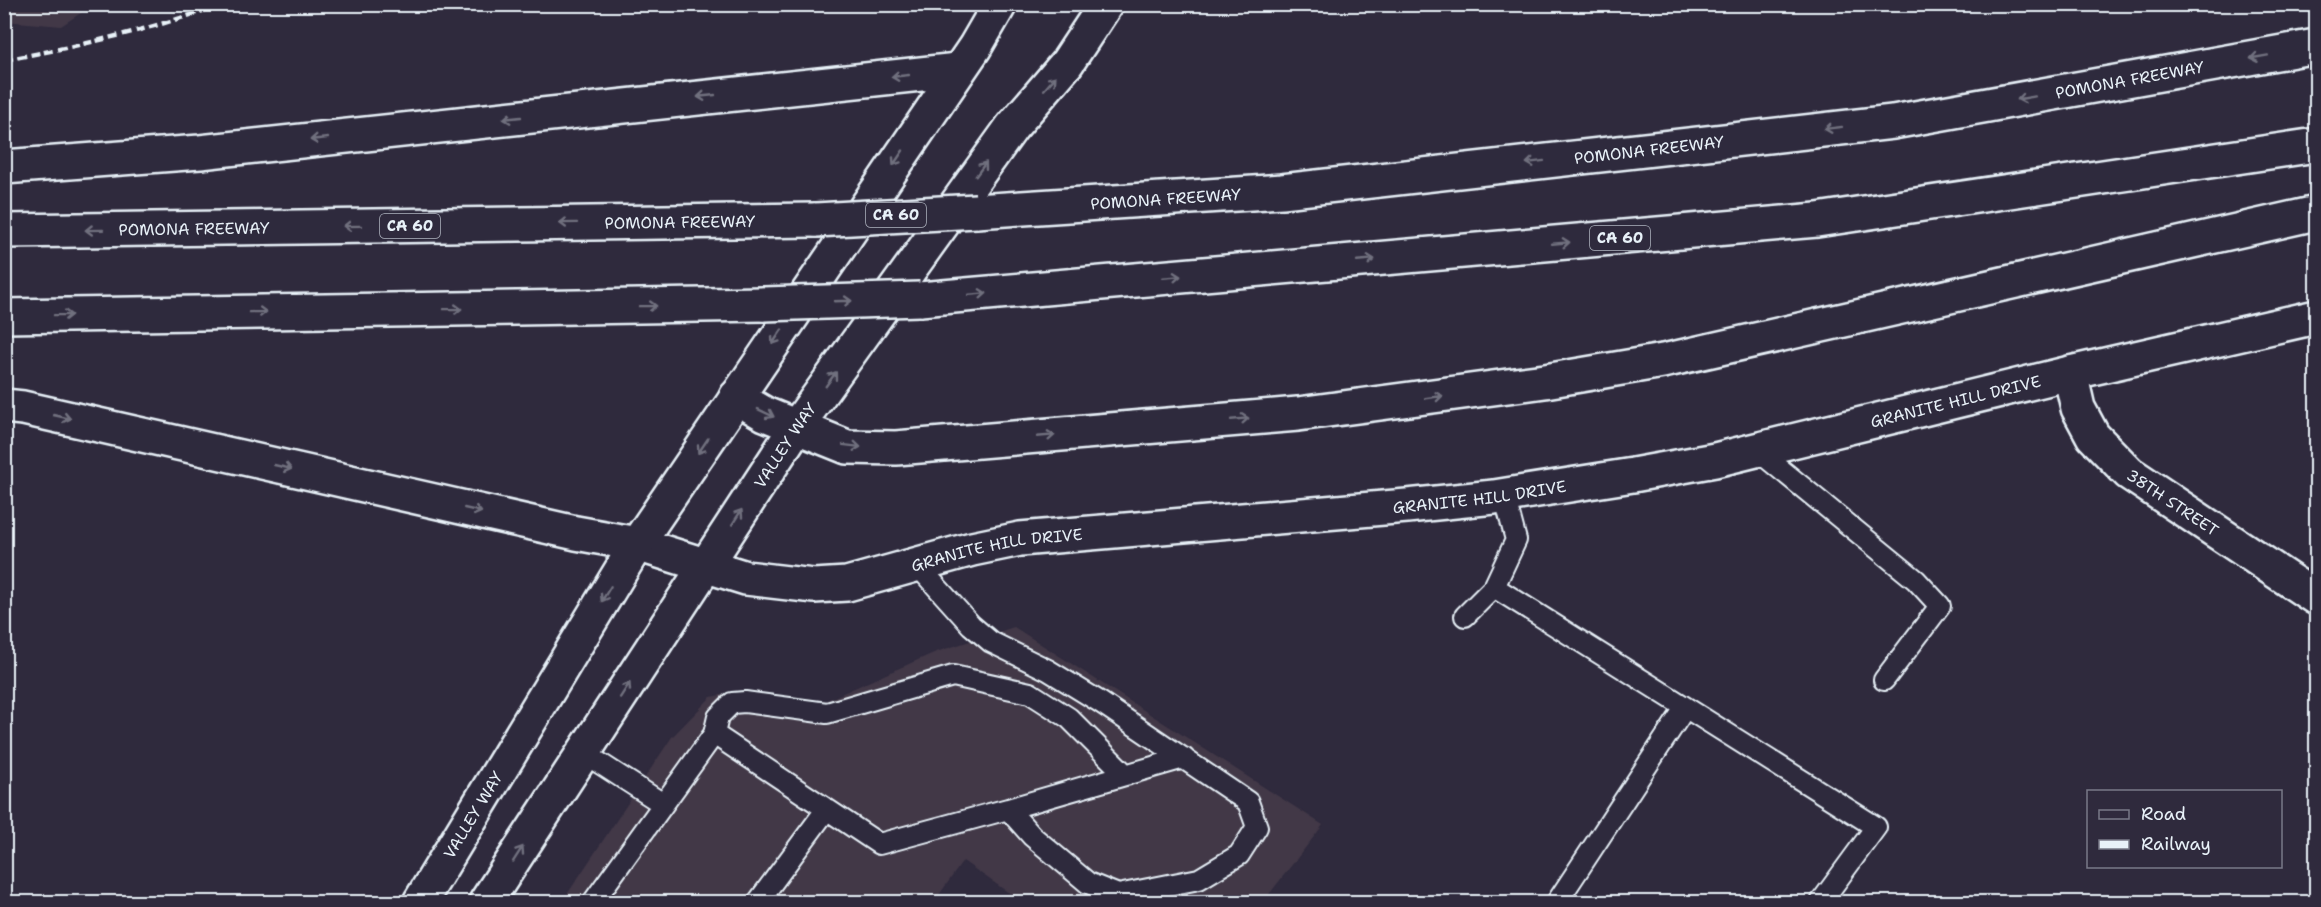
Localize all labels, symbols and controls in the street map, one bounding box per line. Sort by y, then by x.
one-way arrow [2250,52,2269,63]
street label: POMONA FREEWAY [2054,56,2206,104]
one-way arrow [891,71,911,82]
one-way arrow [1043,76,1057,91]
one-way arrow [697,91,717,102]
one-way arrow [2016,93,2036,104]
one-way arrow [503,112,523,123]
one-way arrow [1824,123,1843,134]
street label: POMONA FREEWAY [1573,131,1726,169]
one-way arrow [309,133,329,144]
one-way arrow [892,149,904,166]
one-way arrow [1526,157,1545,168]
one-way arrow [975,162,988,178]
street label: POMONA FREEWAY [1090,184,1242,215]
road number: CA 60 [866,203,926,227]
street label: POMONA FREEWAY [604,211,756,234]
road number: CA 60 [380,214,440,238]
street label: POMONA FREEWAY [118,217,270,240]
one-way arrow [559,218,579,229]
one-way arrow [343,221,363,232]
one-way arrow [85,224,105,236]
road number: CA 60 [1590,226,1650,250]
one-way arrow [1550,237,1570,248]
one-way arrow [1356,254,1376,265]
one-way arrow [1162,271,1181,282]
one-way arrow [967,288,987,299]
one-way arrow [833,296,853,307]
one-way arrow [637,300,657,311]
one-way arrow [442,303,462,314]
one-way arrow [247,306,267,318]
one-way arrow [52,309,72,321]
one-way arrow [771,328,783,344]
one-way arrow [825,371,837,387]
street label: GRANITE HILL DRIVE [1868,371,2043,433]
one-way arrow [1423,392,1443,403]
street label: VALLEY WAY [749,398,822,492]
one-way arrow [756,408,774,420]
one-way arrow [52,411,71,423]
one-way arrow [1230,413,1250,424]
one-way arrow [1035,430,1055,441]
one-way arrow [697,437,709,454]
one-way arrow [841,441,861,452]
one-way arrow [273,462,293,473]
street label: 38TH STREET [2123,464,2223,541]
street label: GRANITE HILL DRIVE [1392,476,1568,518]
one-way arrow [463,505,483,516]
one-way arrow [731,509,743,526]
street label: GRANITE HILL DRIVE [909,524,1084,577]
one-way arrow [600,585,612,602]
one-way arrow [619,682,631,699]
street label: VALLEY WAY [439,767,508,863]
legend [2087,790,2282,868]
text: Road [2141,802,2186,826]
text: Railway [2141,832,2211,856]
one-way arrow [512,846,524,862]

